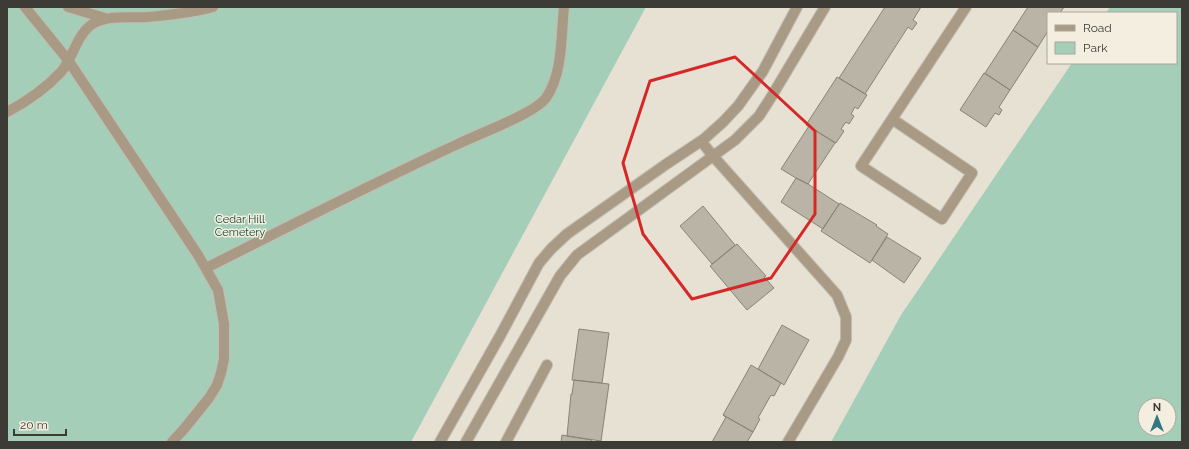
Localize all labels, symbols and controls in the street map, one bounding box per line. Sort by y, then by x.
legend [1047,12,1177,64]
text: Road [1083,21,1112,35]
text: Park [1083,41,1108,55]
park label: Cedar Hill Cemetery [215,213,265,239]
north arrow [1137,397,1177,437]
text: N [1153,401,1161,414]
scale bar [14,411,66,437]
text: 20 m [20,418,48,432]

